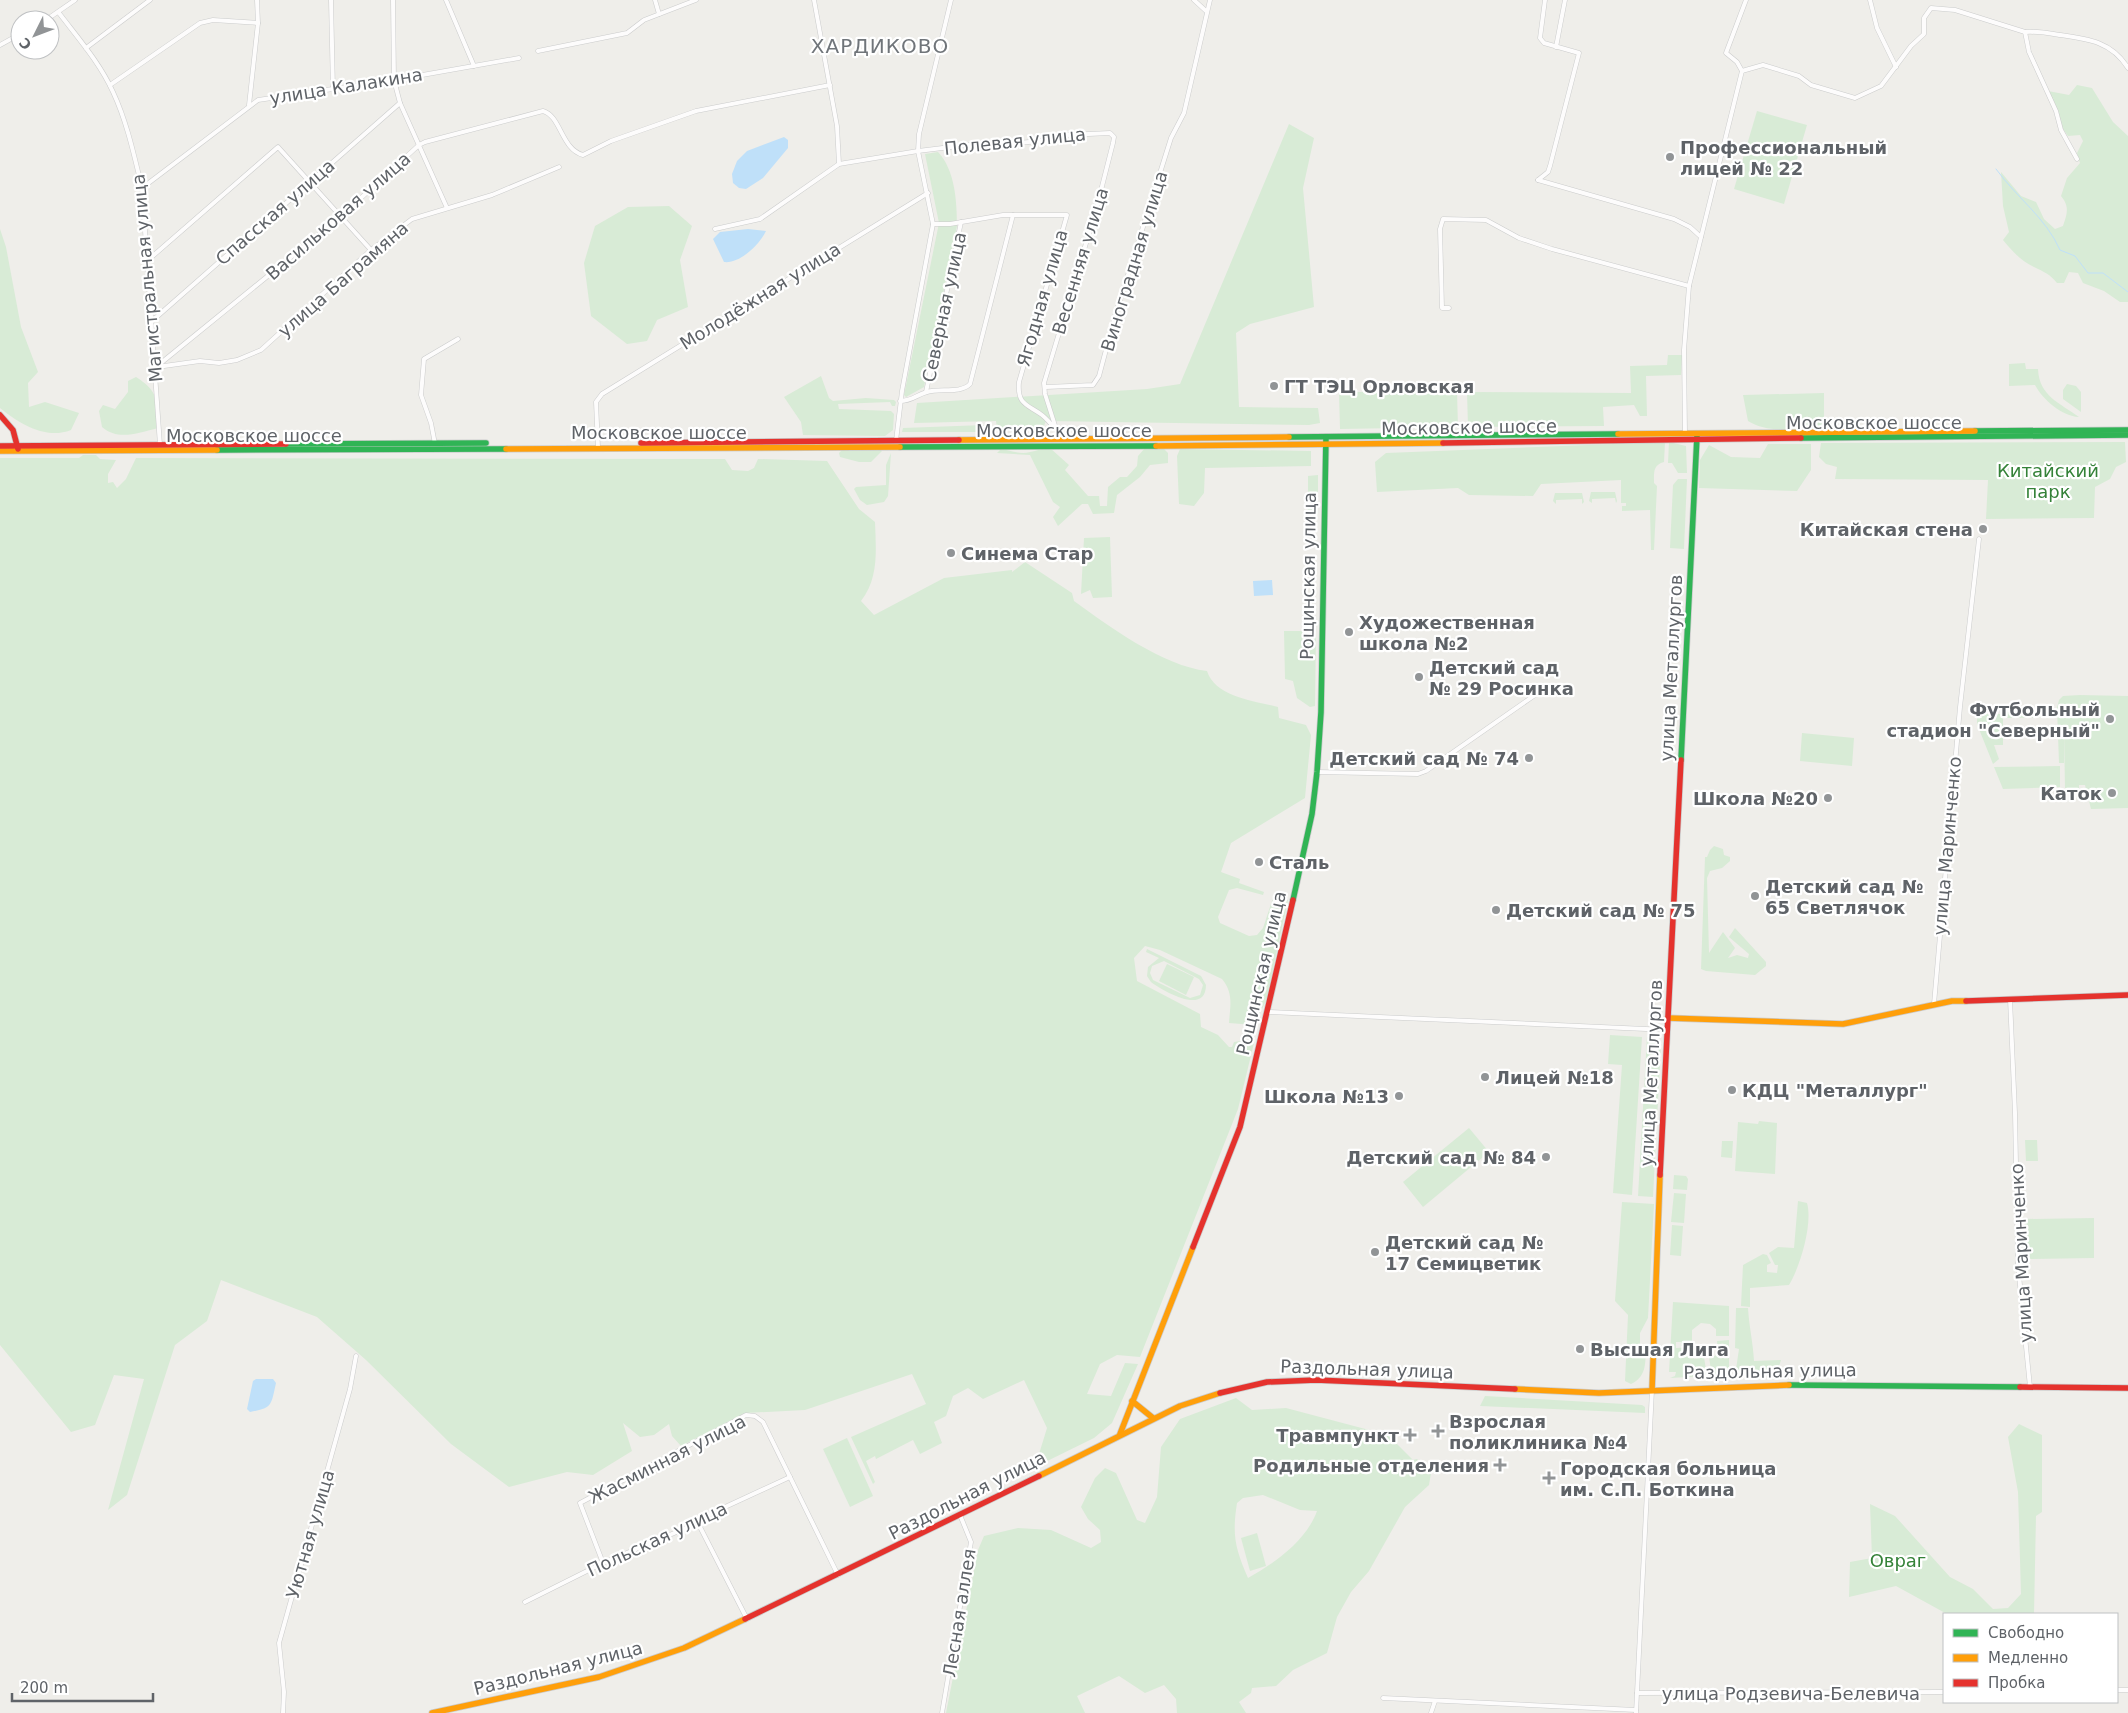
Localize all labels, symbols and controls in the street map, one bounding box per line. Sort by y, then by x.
north arrow [10,10,60,60]
district label: ХАРДИКОВО [811,34,949,58]
text: С [16,35,35,53]
street label: улица Калакина [268,64,424,108]
street label: Полевая улица [943,123,1087,159]
place label: Профессиональный лицей № 22 [1680,137,1887,179]
street label: Васильковая улица [262,148,414,284]
marker: Профессиональный лицей № 22 [1664,151,1676,163]
street label: Спасская улица [211,155,339,269]
street label: Виноградная улица [1097,168,1171,354]
street label: Магистральная улица [127,173,167,383]
street label: Весенняя улица [1048,185,1112,337]
street label: улица Баграмяна [274,217,412,341]
street label: Ягодная улица [1012,227,1072,369]
street label: Северная улица [918,230,970,384]
street label: Молодёжная улица [676,238,844,354]
place label: ГТ ТЭЦ Орловская [1284,376,1474,397]
marker: ГТ ТЭЦ Орловская [1268,380,1280,392]
street label: Московское шоссе [1786,412,1962,433]
street label: Московское шоссе [1381,415,1557,439]
street label: Московское шоссе [976,420,1152,441]
street label: Московское шоссе [571,422,747,443]
street label: Московское шоссе [166,425,342,446]
park label: Китайский парк [1997,460,2099,502]
street label: Рощинская улица [1296,492,1320,660]
place label: Китайская стена [1800,519,1973,540]
marker: Китайская стена [1977,523,1989,535]
place label: Синема Стар [961,543,1093,564]
marker: Синема Стар [945,547,957,559]
street label: улица Металлургов [1656,574,1686,762]
place label: Художественная школа №2 [1359,612,1535,654]
marker: Художественная школа №2 [1343,626,1355,638]
place label: Детский сад № 29 Росинка [1429,657,1574,699]
marker: Детский сад № 29 Росинка [1413,671,1425,683]
place label: Футбольный стадион "Северный" [1887,699,2100,741]
marker: Футбольный стадион "Северный" [2104,713,2116,725]
place label: Детский сад № 74 [1329,748,1519,769]
marker: Детский сад № 74 [1523,752,1535,764]
street label: улица Маринченко [1929,756,1965,936]
place label: Каток [2040,783,2102,804]
marker: Каток [2106,787,2118,799]
place label: Школа №20 [1693,788,1818,809]
marker: Школа №20 [1822,792,1834,804]
place label: Сталь [1269,852,1329,873]
marker: Сталь [1253,856,1265,868]
place label: Детский сад № 65 Светлячок [1765,876,1923,918]
street label: Рощинская улица [1232,889,1290,1057]
marker: Детский сад № 65 Светлячок [1749,890,1761,902]
place label: Детский сад № 75 [1506,900,1696,921]
marker: Детский сад № 75 [1490,904,1502,916]
street label: улица Металлургов [1636,979,1666,1167]
place label: Лицей №18 [1495,1067,1614,1088]
marker: Лицей №18 [1479,1071,1491,1083]
place label: КДЦ "Металлург" [1742,1080,1928,1101]
marker: КДЦ "Металлург" [1726,1084,1738,1096]
place label: Школа №13 [1264,1086,1389,1107]
marker: Школа №13 [1393,1090,1405,1102]
place label: Детский сад № 84 [1346,1147,1536,1168]
marker: Детский сад № 84 [1540,1151,1552,1163]
street label: улица Маринченко [2006,1163,2036,1343]
place label: Детский сад № 17 Семицветик [1385,1232,1543,1274]
marker: Детский сад № 17 Семицветик [1369,1246,1381,1258]
place label: Высшая Лига [1590,1339,1729,1360]
marker: Высшая Лига [1574,1343,1586,1355]
street label: Раздольная улица [1280,1355,1454,1383]
street label: Раздольная улица [1683,1359,1857,1383]
street label: Жасминная улица [585,1410,749,1508]
place label: Взрослая поликлиника №4 [1449,1411,1627,1453]
marker: Взрослая поликлиника №4 [1431,1424,1445,1438]
place label: Травмпункт [1276,1425,1400,1446]
marker: Травмпункт [1403,1428,1417,1442]
street label: Раздольная улица [885,1446,1049,1544]
place label: Родильные отделения [1253,1455,1489,1476]
marker: Родильные отделения [1493,1458,1507,1472]
place label: Городская больница им. С.П. Боткина [1560,1458,1777,1500]
street label: Уютная улица [282,1467,338,1601]
marker: Городская больница им. С.П. Боткина [1542,1471,1556,1485]
street label: Польская улица [584,1497,730,1581]
street label: Лесная аллея [938,1547,980,1679]
park label: Овраг [1870,1550,1926,1571]
legend [1943,1613,2118,1703]
text: Свободно [1988,1624,2064,1642]
street label: Раздольная улица [471,1637,645,1699]
text: Медленно [1988,1649,2068,1667]
scale bar [12,1670,154,1702]
text: Пробка [1988,1674,2045,1692]
text: 200 m [20,1679,68,1697]
street label: улица Родзевича-Белевича [1662,1683,1920,1704]

